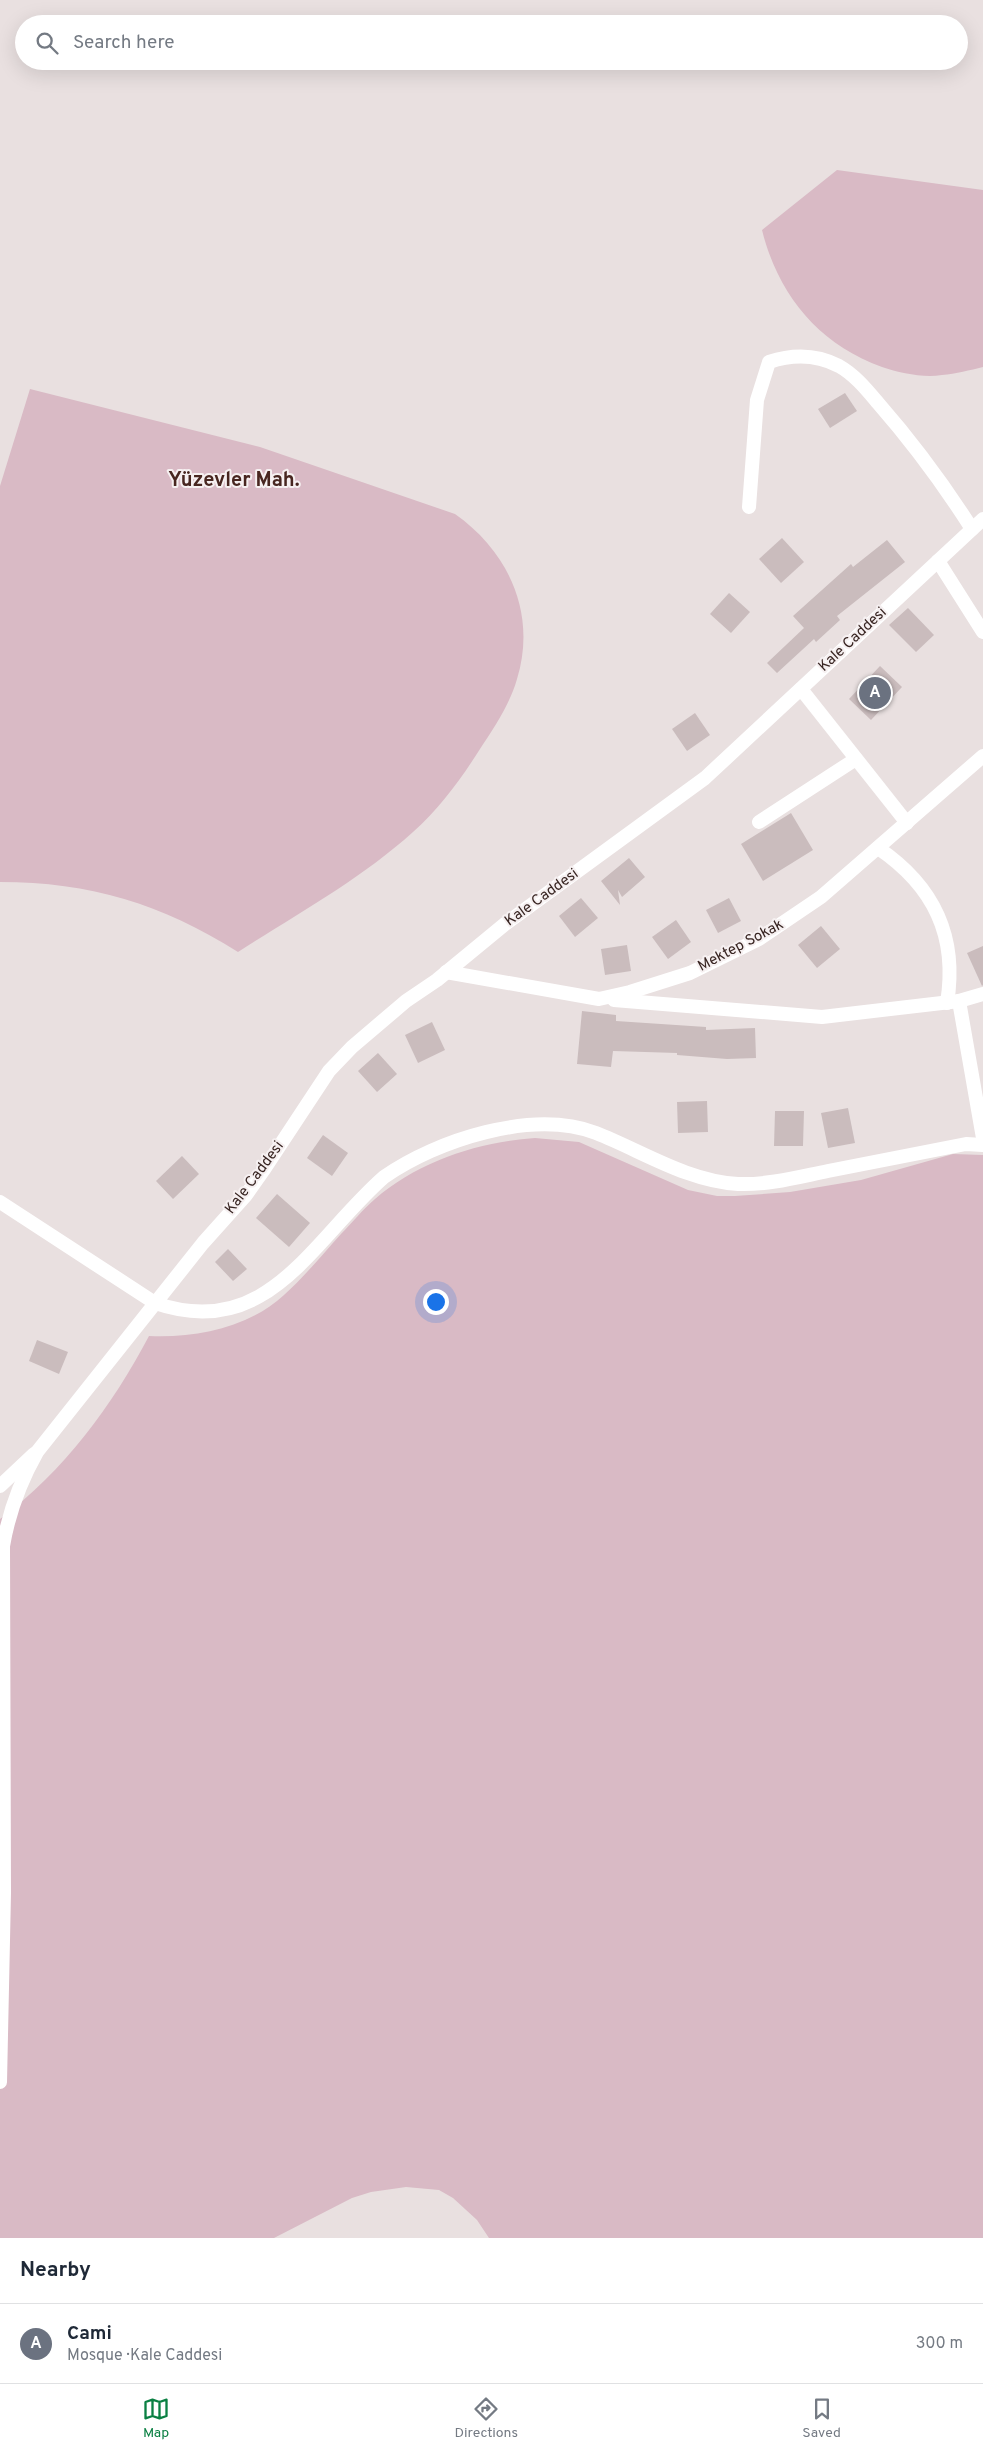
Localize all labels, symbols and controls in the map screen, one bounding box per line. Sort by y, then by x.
search box [15,15,968,70]
icon: search [33,29,61,57]
text: Search here [73,31,175,55]
district label: Yüzevler Mah. [168,468,300,494]
street label: Kale Caddesi [815,604,891,676]
pin: A [859,674,891,712]
street label: Kale Caddesi [501,865,583,931]
street label: Mektep Sokak [695,915,787,977]
street label: Kale Caddesi [221,1138,289,1218]
your location [423,1289,449,1315]
text: Nearby [20,2257,91,2284]
text: Cami [67,2322,112,2346]
text: A [30,2334,42,2354]
text: 300 m [916,2334,963,2354]
text: Mosque · Kale Caddesi [67,2346,222,2366]
tab: Map [142,2395,170,2442]
tab: Directions [454,2395,518,2442]
tab: Saved [802,2395,841,2442]

